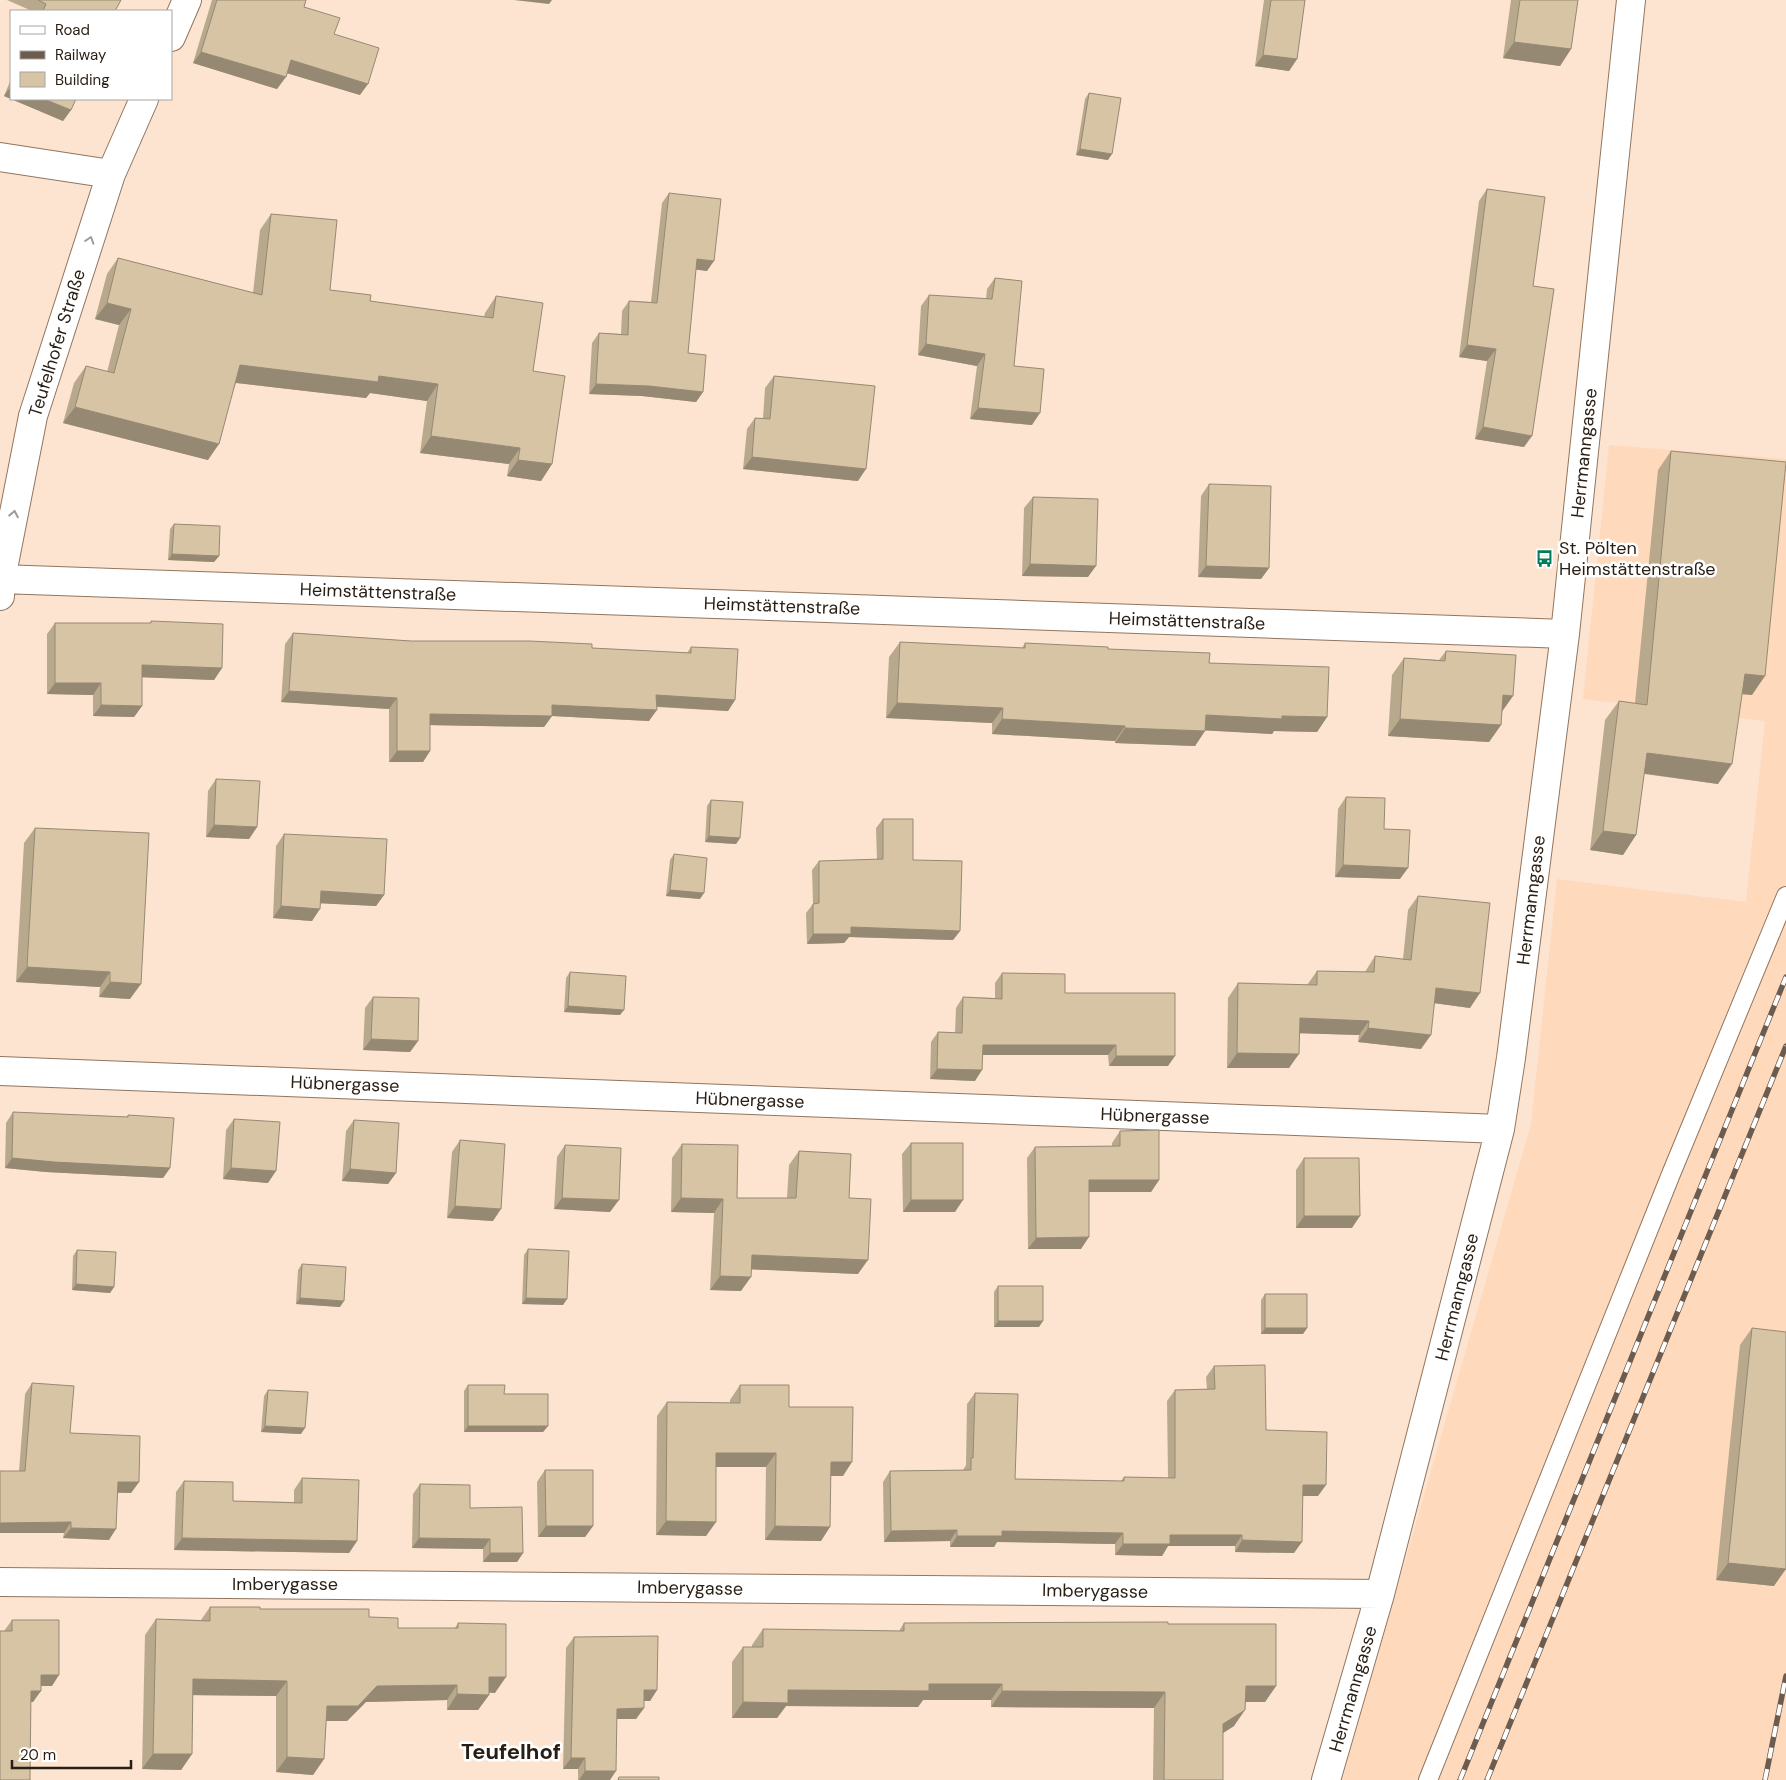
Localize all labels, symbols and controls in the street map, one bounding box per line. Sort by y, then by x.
legend [10,10,172,100]
text: Road [55,20,90,40]
text: Railway [55,45,107,65]
text: Building [55,70,110,90]
one-way arrow [84,236,94,244]
street label: Teufelhofer Straße [23,266,91,420]
street label: Herrmanngasse [1565,387,1603,519]
one-way arrow [8,509,18,518]
place label: St. Pölten Heimstättenstraße [1559,536,1716,581]
bus stop icon: St. Pölten Heimstättenstraße [1535,548,1555,568]
street label: Heimstättenstraße [299,577,457,607]
street label: Heimstättenstraße [703,591,861,621]
street label: Heimstättenstraße [1108,606,1266,636]
street label: Herrmanngasse [1511,834,1551,966]
street label: Hübnergasse [290,1070,400,1098]
street label: Hübnergasse [695,1086,805,1114]
street label: Hübnergasse [1100,1102,1210,1130]
street label: Herrmanngasse [1430,1231,1484,1363]
street label: Imberygasse [232,1572,338,1596]
street label: Imberygasse [637,1575,743,1601]
street label: Imberygasse [1042,1578,1148,1604]
street label: Herrmanngasse [1323,1623,1383,1755]
district label: Teufelhof [461,1737,561,1766]
scale bar [12,1738,131,1770]
text: 20 m [20,1745,56,1765]

